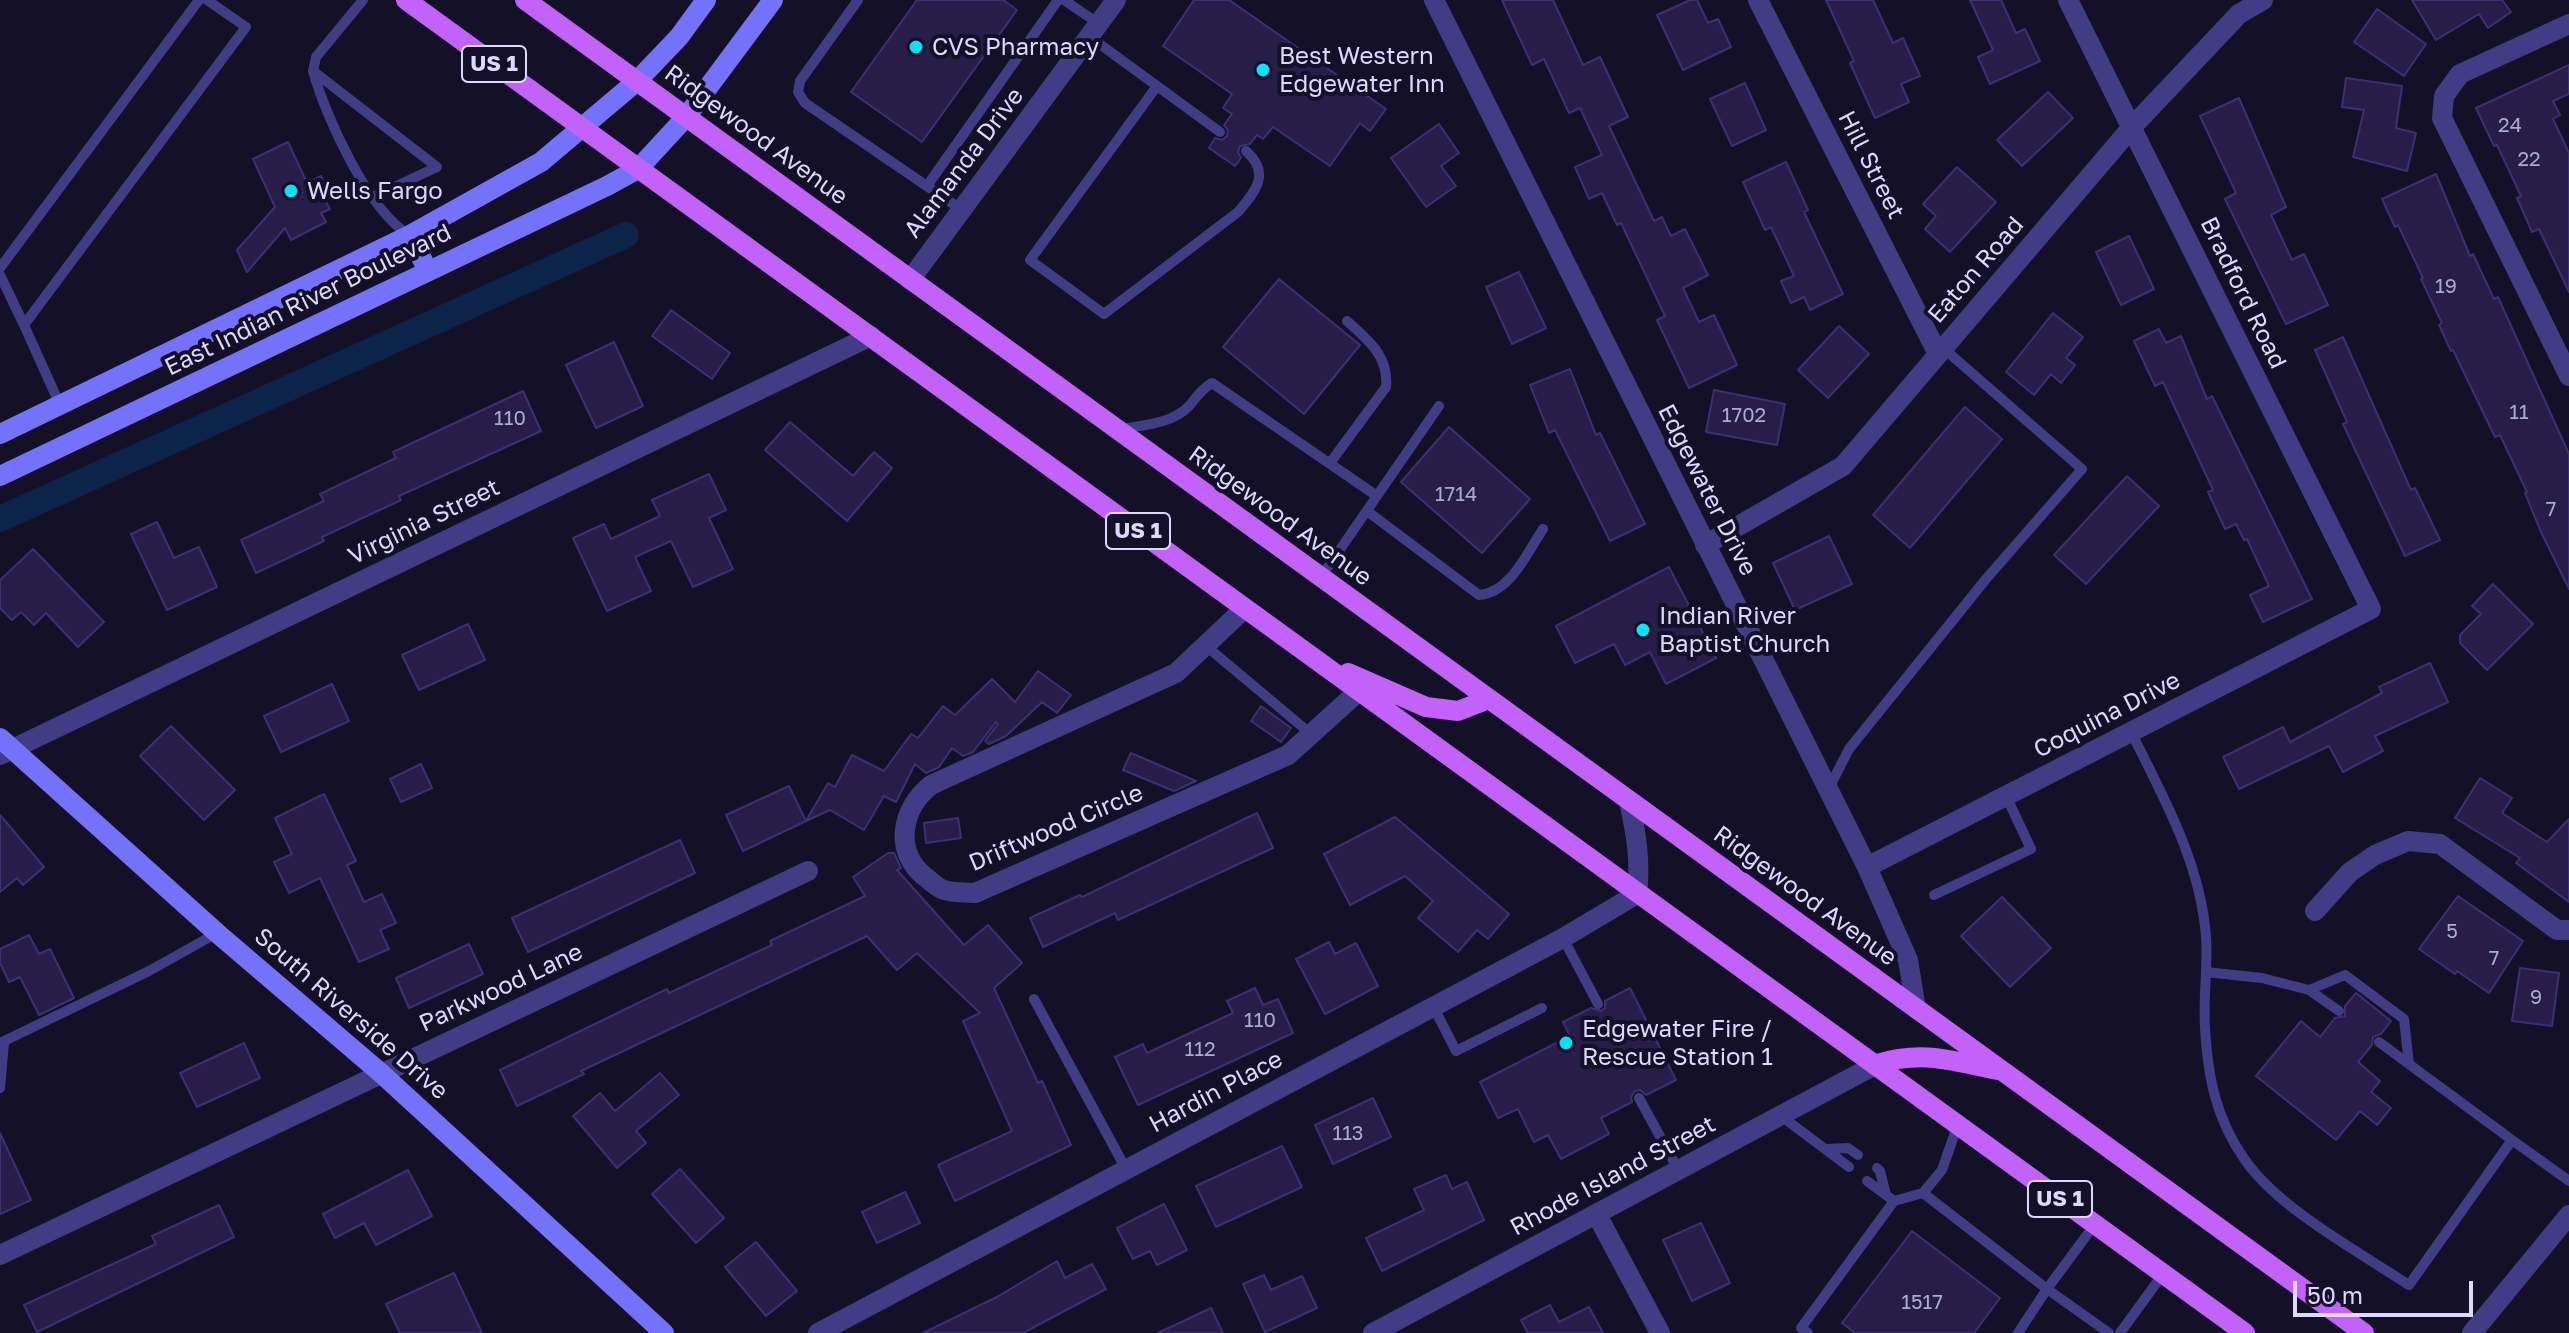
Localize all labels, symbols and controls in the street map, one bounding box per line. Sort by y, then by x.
place label: CVS Pharmacy [932,33,1099,61]
marker: CVS Pharmacy [907,38,925,56]
place label: Best Western Edgewater Inn [1279,42,1445,98]
road number: US 1 [462,46,526,82]
street label: Ridgewood Avenue [659,59,853,211]
marker: Best Western Edgewater Inn [1254,61,1272,79]
street label: Alamanda Drive [898,82,1030,244]
street label: Hill Street [1832,106,1910,224]
house number: 24 [2498,114,2522,138]
house number: 22 [2517,148,2541,172]
place label: Wells Fargo [307,177,443,205]
marker: Wells Fargo [282,182,300,200]
street label: Eaton Road [1922,211,2030,329]
street label: Bradford Road [2194,212,2292,374]
street label: East Indian River Boulevard [160,218,456,382]
house number: 19 [2435,275,2457,299]
street label: Edgewater Drive [1651,400,1763,580]
house number: 11 [2509,401,2529,425]
house number: 1702 [1722,404,1766,428]
house number: 110 [494,407,526,431]
street label: Ridgewood Avenue [1183,440,1377,592]
street label: Virginia Street [344,473,504,571]
house number: 1714 [1435,483,1477,507]
house number: 7 [2546,498,2556,522]
road number: US 1 [1106,513,1170,549]
place label: Indian River Baptist Church [1659,602,1830,658]
marker: Indian River Baptist Church [1634,621,1652,639]
street label: Coquina Drive [2029,666,2185,764]
street label: Driftwood Circle [965,778,1147,878]
street label: Ridgewood Avenue [1708,820,1902,972]
house number: 5 [2446,920,2458,944]
street label: South Riverside Drive [248,922,454,1106]
street label: Parkwood Lane [415,938,587,1038]
house number: 7 [2489,947,2499,971]
house number: 9 [2530,986,2542,1010]
house number: 110 [1244,1009,1276,1033]
place label: Edgewater Fire / Rescue Station 1 [1582,1015,1773,1071]
marker: Edgewater Fire / Rescue Station 1 [1557,1034,1575,1052]
house number: 112 [1185,1038,1215,1062]
street label: Hardin Place [1144,1045,1288,1139]
street label: Rhode Island Street [1505,1110,1721,1242]
house number: 113 [1332,1122,1364,1146]
road number: US 1 [2028,1181,2092,1217]
scale bar [2297,1265,2477,1315]
text: 50 m [2307,1280,2363,1309]
house number: 1517 [1901,1291,1943,1315]

